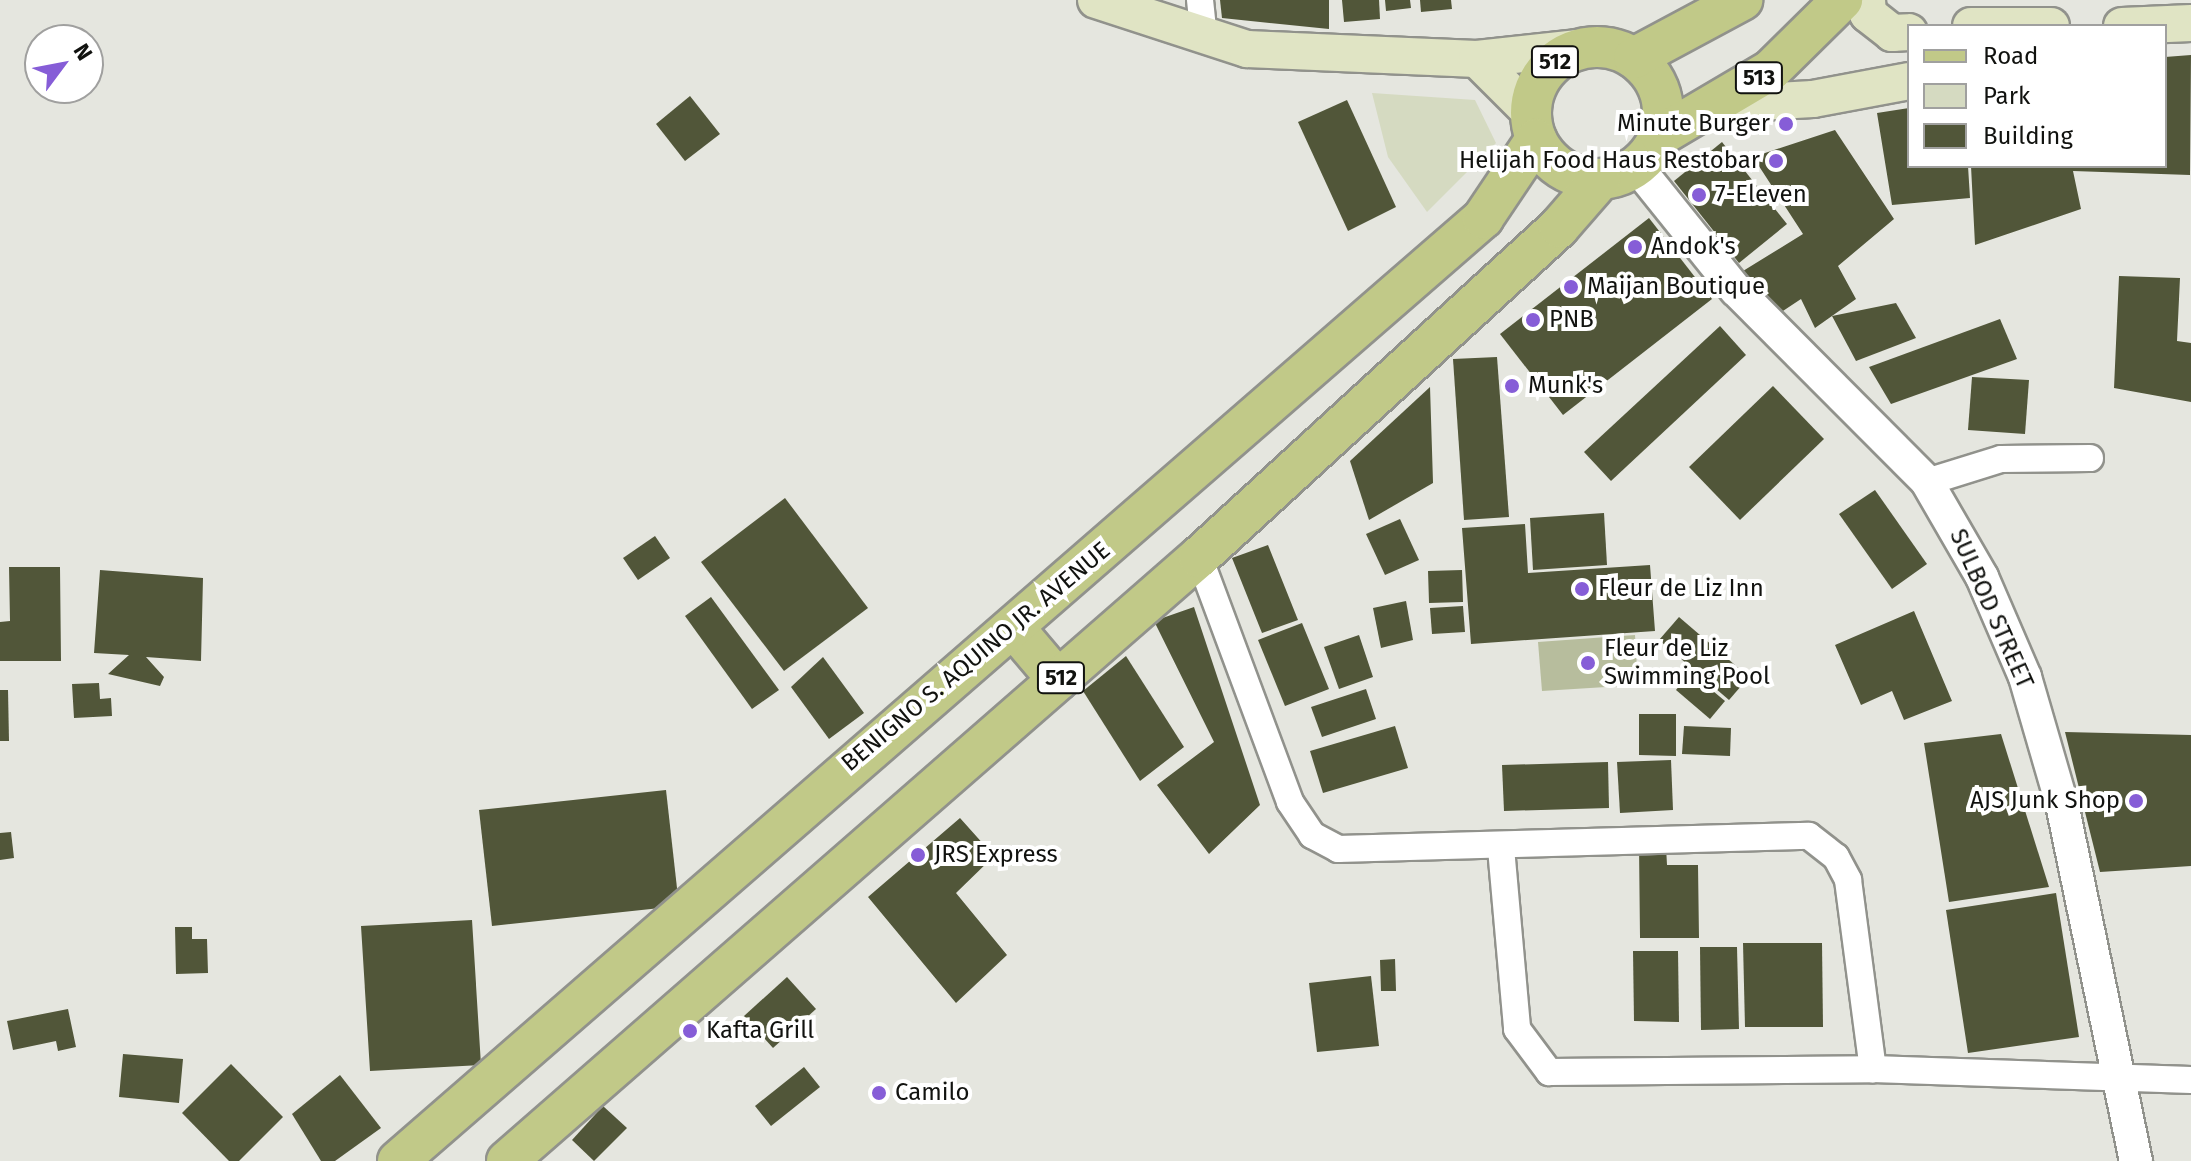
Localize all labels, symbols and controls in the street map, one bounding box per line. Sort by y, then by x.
north arrow [24,24,104,104]
legend [1907,24,2167,168]
text: N [68,39,98,65]
text: Road [1983,42,2038,70]
road number: 512 [1529,44,1581,80]
road number: 513 [1733,60,1785,96]
text: Park [1983,82,2030,110]
place label: Minute Burger [1617,110,1770,138]
marker: Minute Burger [1777,115,1795,133]
text: Building [1983,122,2073,150]
place label: Helijah Food Haus Restobar [1459,147,1760,175]
marker: Helijah Food Haus Restobar [1767,152,1785,170]
place label: 7-Eleven [1715,181,1807,209]
marker: 7-Eleven [1690,186,1708,204]
place label: Andok's [1651,233,1736,261]
marker: Andok's [1626,238,1644,256]
place label: Maijan Boutique [1587,273,1765,301]
marker: Maijan Boutique [1562,278,1580,296]
place label: PNB [1549,306,1594,334]
marker: PNB [1524,311,1542,329]
place label: Munk's [1528,372,1603,400]
marker: Munk's [1503,377,1521,395]
street label: SULBOD STREET [1943,525,2039,693]
street label: BENIGNO S. AQUINO JR. AVENUE [836,536,1116,778]
place label: Fleur de Liz Inn [1598,575,1764,603]
marker: Fleur de Liz Inn [1573,580,1591,598]
place label: Fleur de Liz Swimming Pool [1604,635,1770,691]
marker: Fleur de Liz Swimming Pool [1579,654,1597,672]
road number: 512 [1035,660,1087,696]
place label: AJS Junk Shop [1970,787,2120,815]
marker: AJS Junk Shop [2127,792,2145,810]
place label: JRS Express [934,841,1058,869]
marker: JRS Express [909,846,927,864]
place label: Kafta Grill [706,1017,814,1045]
marker: Kafta Grill [681,1022,699,1040]
place label: Camilo [895,1079,970,1107]
marker: Camilo [870,1084,888,1102]

